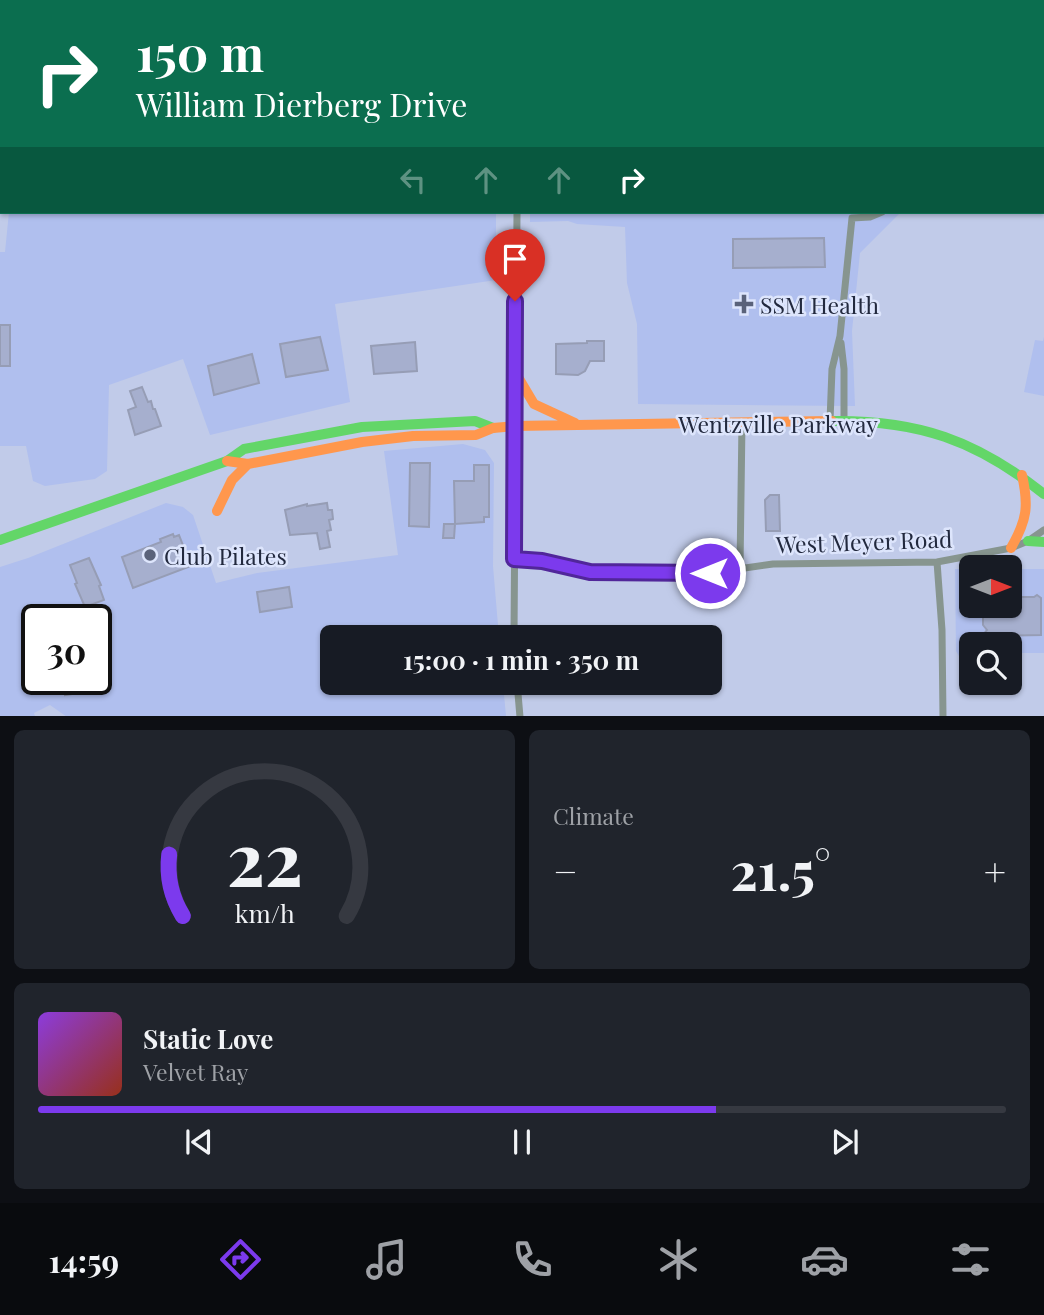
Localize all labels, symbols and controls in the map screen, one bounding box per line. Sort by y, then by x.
text: 150 m [136,19,264,84]
icon: right [21,28,112,119]
text: William Dierberg Drive [136,82,468,125]
icon: left [394,161,432,199]
icon: ahead [467,161,505,199]
icon: ahead [540,161,578,199]
icon: right [613,161,651,199]
pin [485,229,545,301]
icon: arrive [496,240,534,278]
place label: SSM Health [760,289,879,320]
marker: SSM Health [734,294,754,314]
street label: Wentzville Parkway [677,408,878,439]
street label: West Meyer Road [774,522,953,560]
position arrow [673,536,747,610]
place label: Club Pilates [164,540,287,571]
marker: Club Pilates [142,547,158,563]
north arrow [959,555,1022,618]
map controls [959,555,1022,695]
speed limit sign: 30 [21,604,112,695]
button: search [959,632,1022,695]
text: 15:00 · 1 min · 350 m [403,642,639,677]
text: Climate [553,800,634,831]
text: 22 [226,807,303,904]
text: 21.5° [731,835,831,904]
text: − [553,845,578,896]
text: + [984,845,1006,896]
text: km/h [235,895,295,928]
text: Static Love [143,1021,273,1056]
text: Velvet Ray [143,1056,248,1087]
icon: previous [180,1123,218,1161]
icon: pause [503,1123,541,1161]
icon: next [826,1123,864,1161]
icon: directions [216,1235,265,1284]
icon: music [362,1235,411,1284]
icon: phone [508,1235,557,1284]
icon: climate [654,1235,703,1284]
icon: car [800,1235,849,1284]
icon: filters [946,1235,995,1284]
text: 14:59 [49,1238,119,1281]

